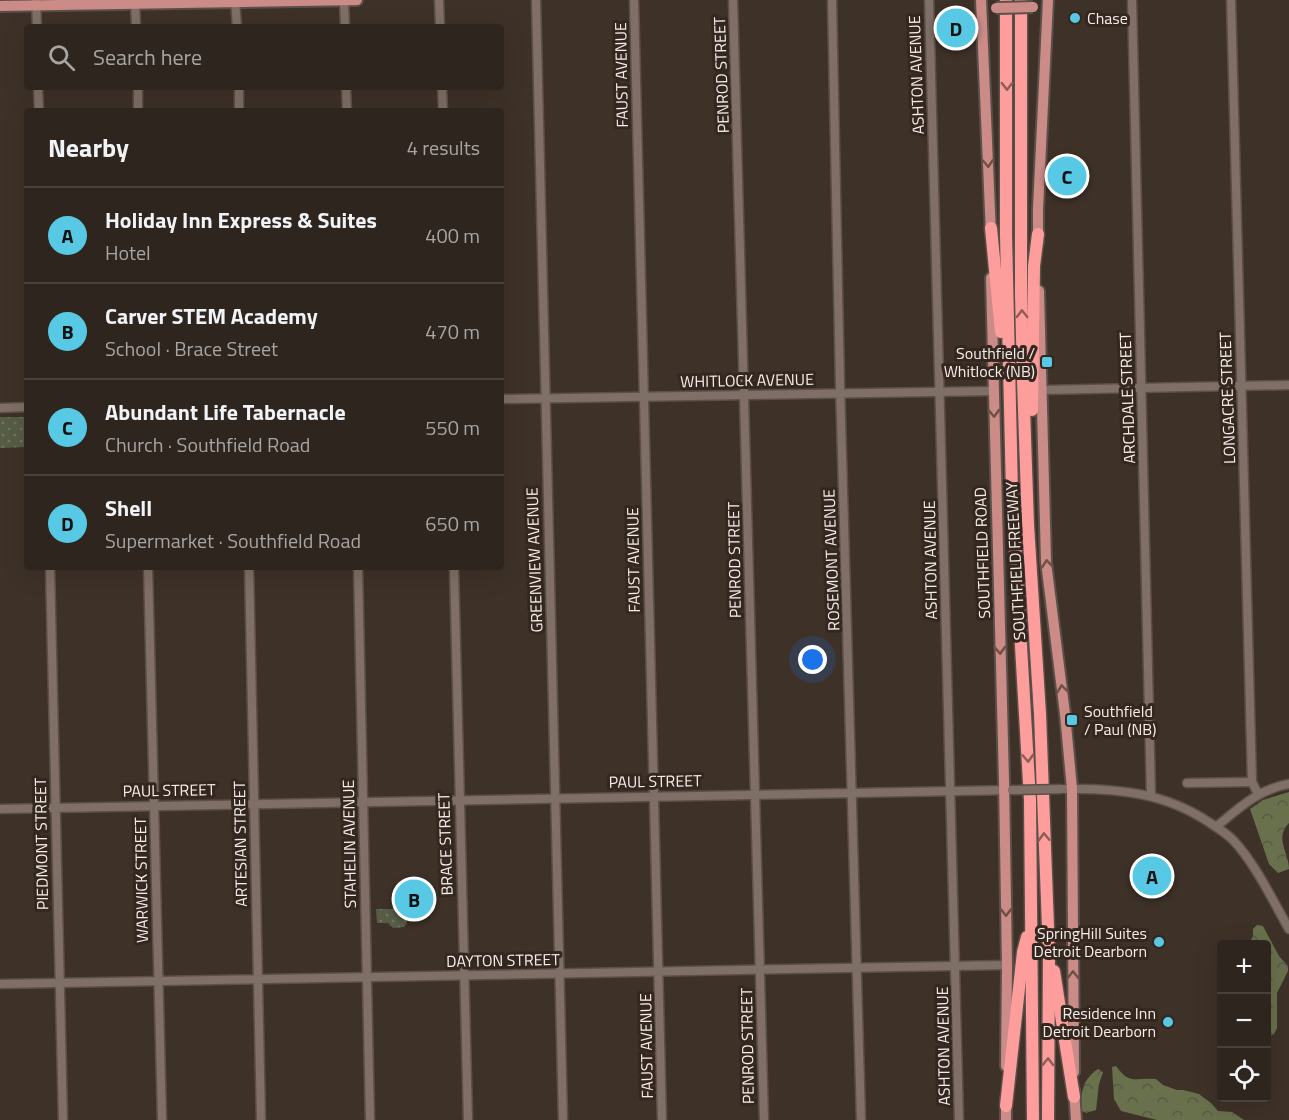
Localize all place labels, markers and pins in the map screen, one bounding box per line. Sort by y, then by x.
pin: D [936,6,976,51]
place label: Chase [1087,6,1128,30]
marker: Chase [1068,11,1082,25]
pin: C [1048,154,1086,198]
place label: Southfield / Whitlock (NB) [944,341,1035,383]
marker: Southfield / Whitlock (NB) [1040,355,1054,369]
place label: Southfield / Paul (NB) [1084,699,1156,741]
marker: Southfield / Paul (NB) [1065,713,1079,727]
pin: A [1132,854,1172,898]
pin: B [394,876,434,922]
place label: SpringHill Suites Detroit Dearborn [1034,921,1147,963]
marker: SpringHill Suites Detroit Dearborn [1152,935,1166,949]
place label: Residence Inn Detroit Dearborn [1043,1001,1156,1043]
marker: Residence Inn Detroit Dearborn [1161,1015,1175,1029]

